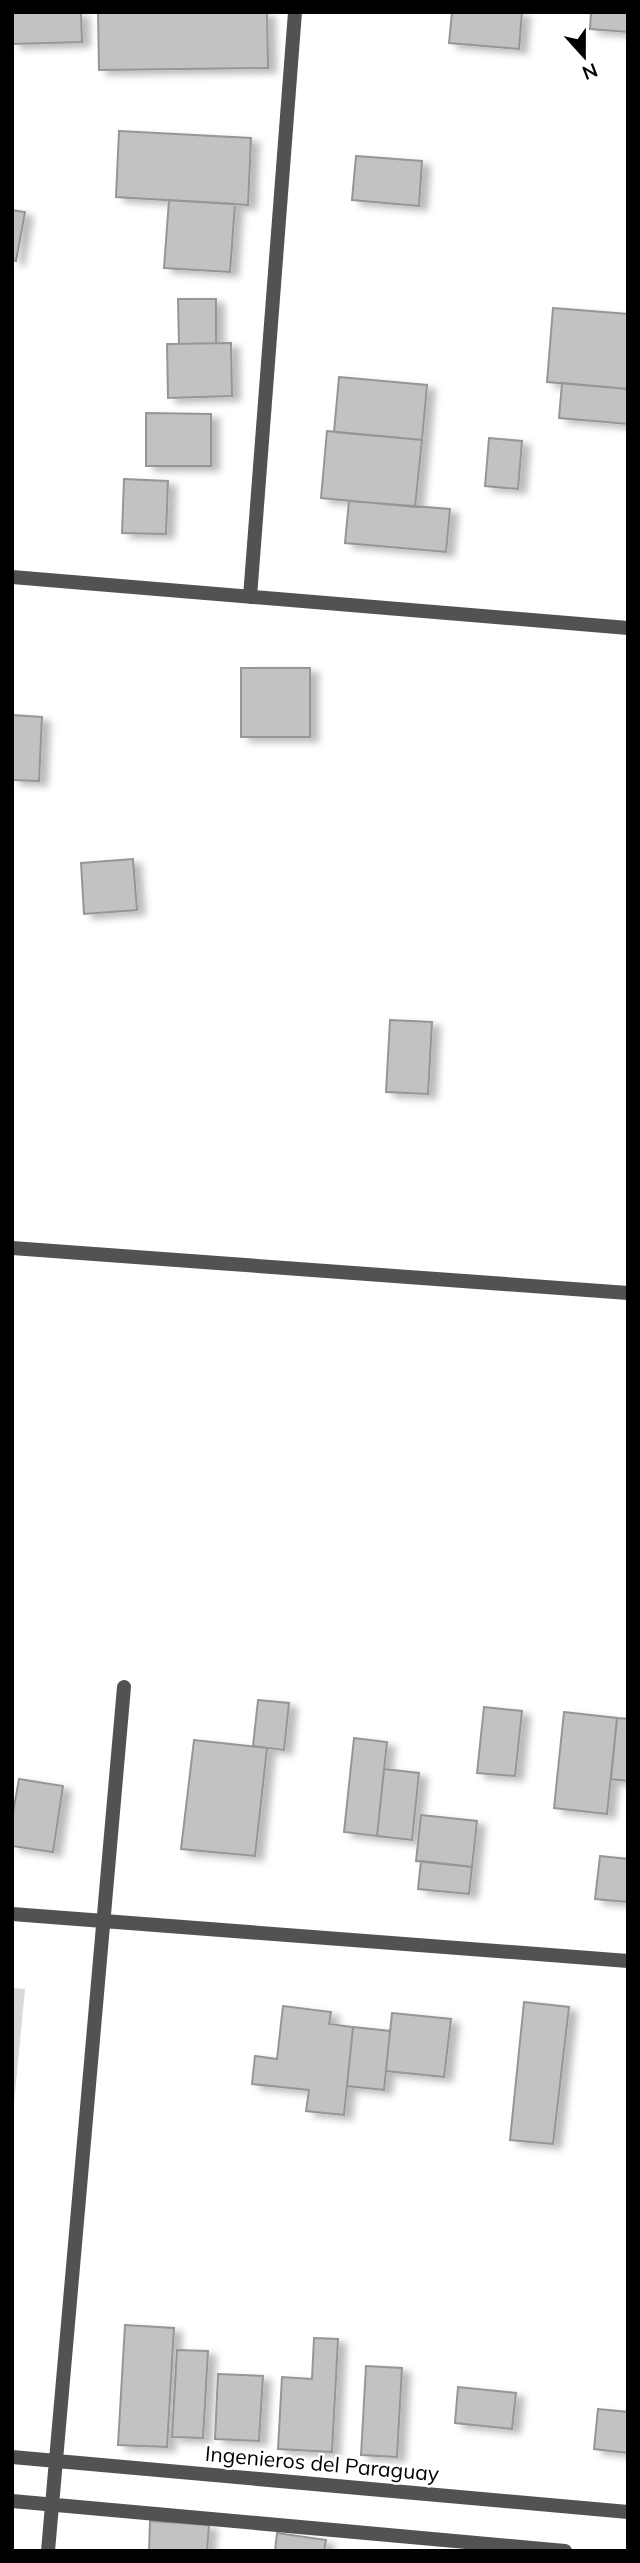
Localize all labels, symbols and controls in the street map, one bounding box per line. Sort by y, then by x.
north arrow [549,21,619,91]
text: N [579,58,601,86]
street label: Ingenieros del Paraguay [204,2440,440,2486]

